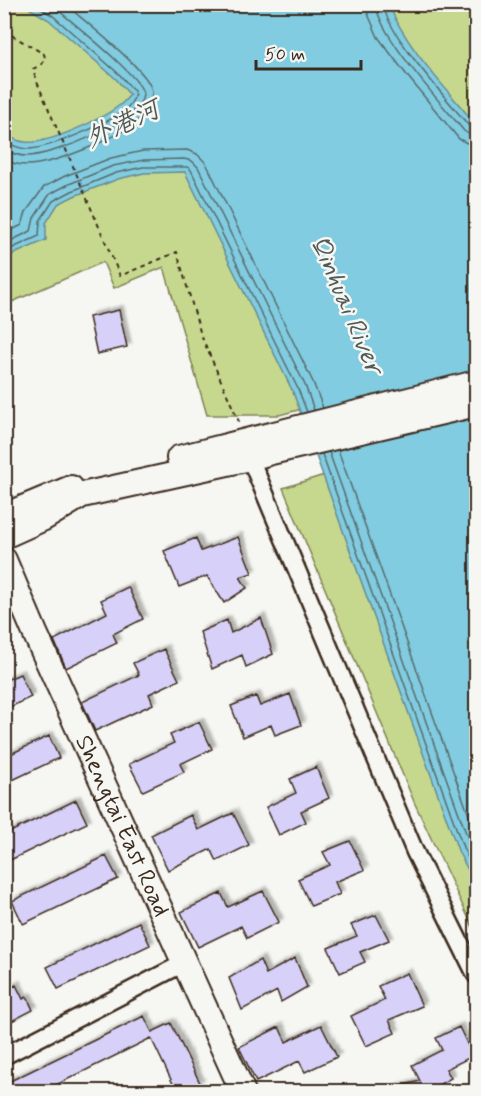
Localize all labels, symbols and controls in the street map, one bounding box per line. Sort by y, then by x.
scale bar [256,33,361,71]
text: 50 m [265,43,305,67]
water label: 外港河 [80,91,169,157]
water label: Qinhuai River [302,231,392,383]
street label: Shengtai East Road [68,730,177,922]

